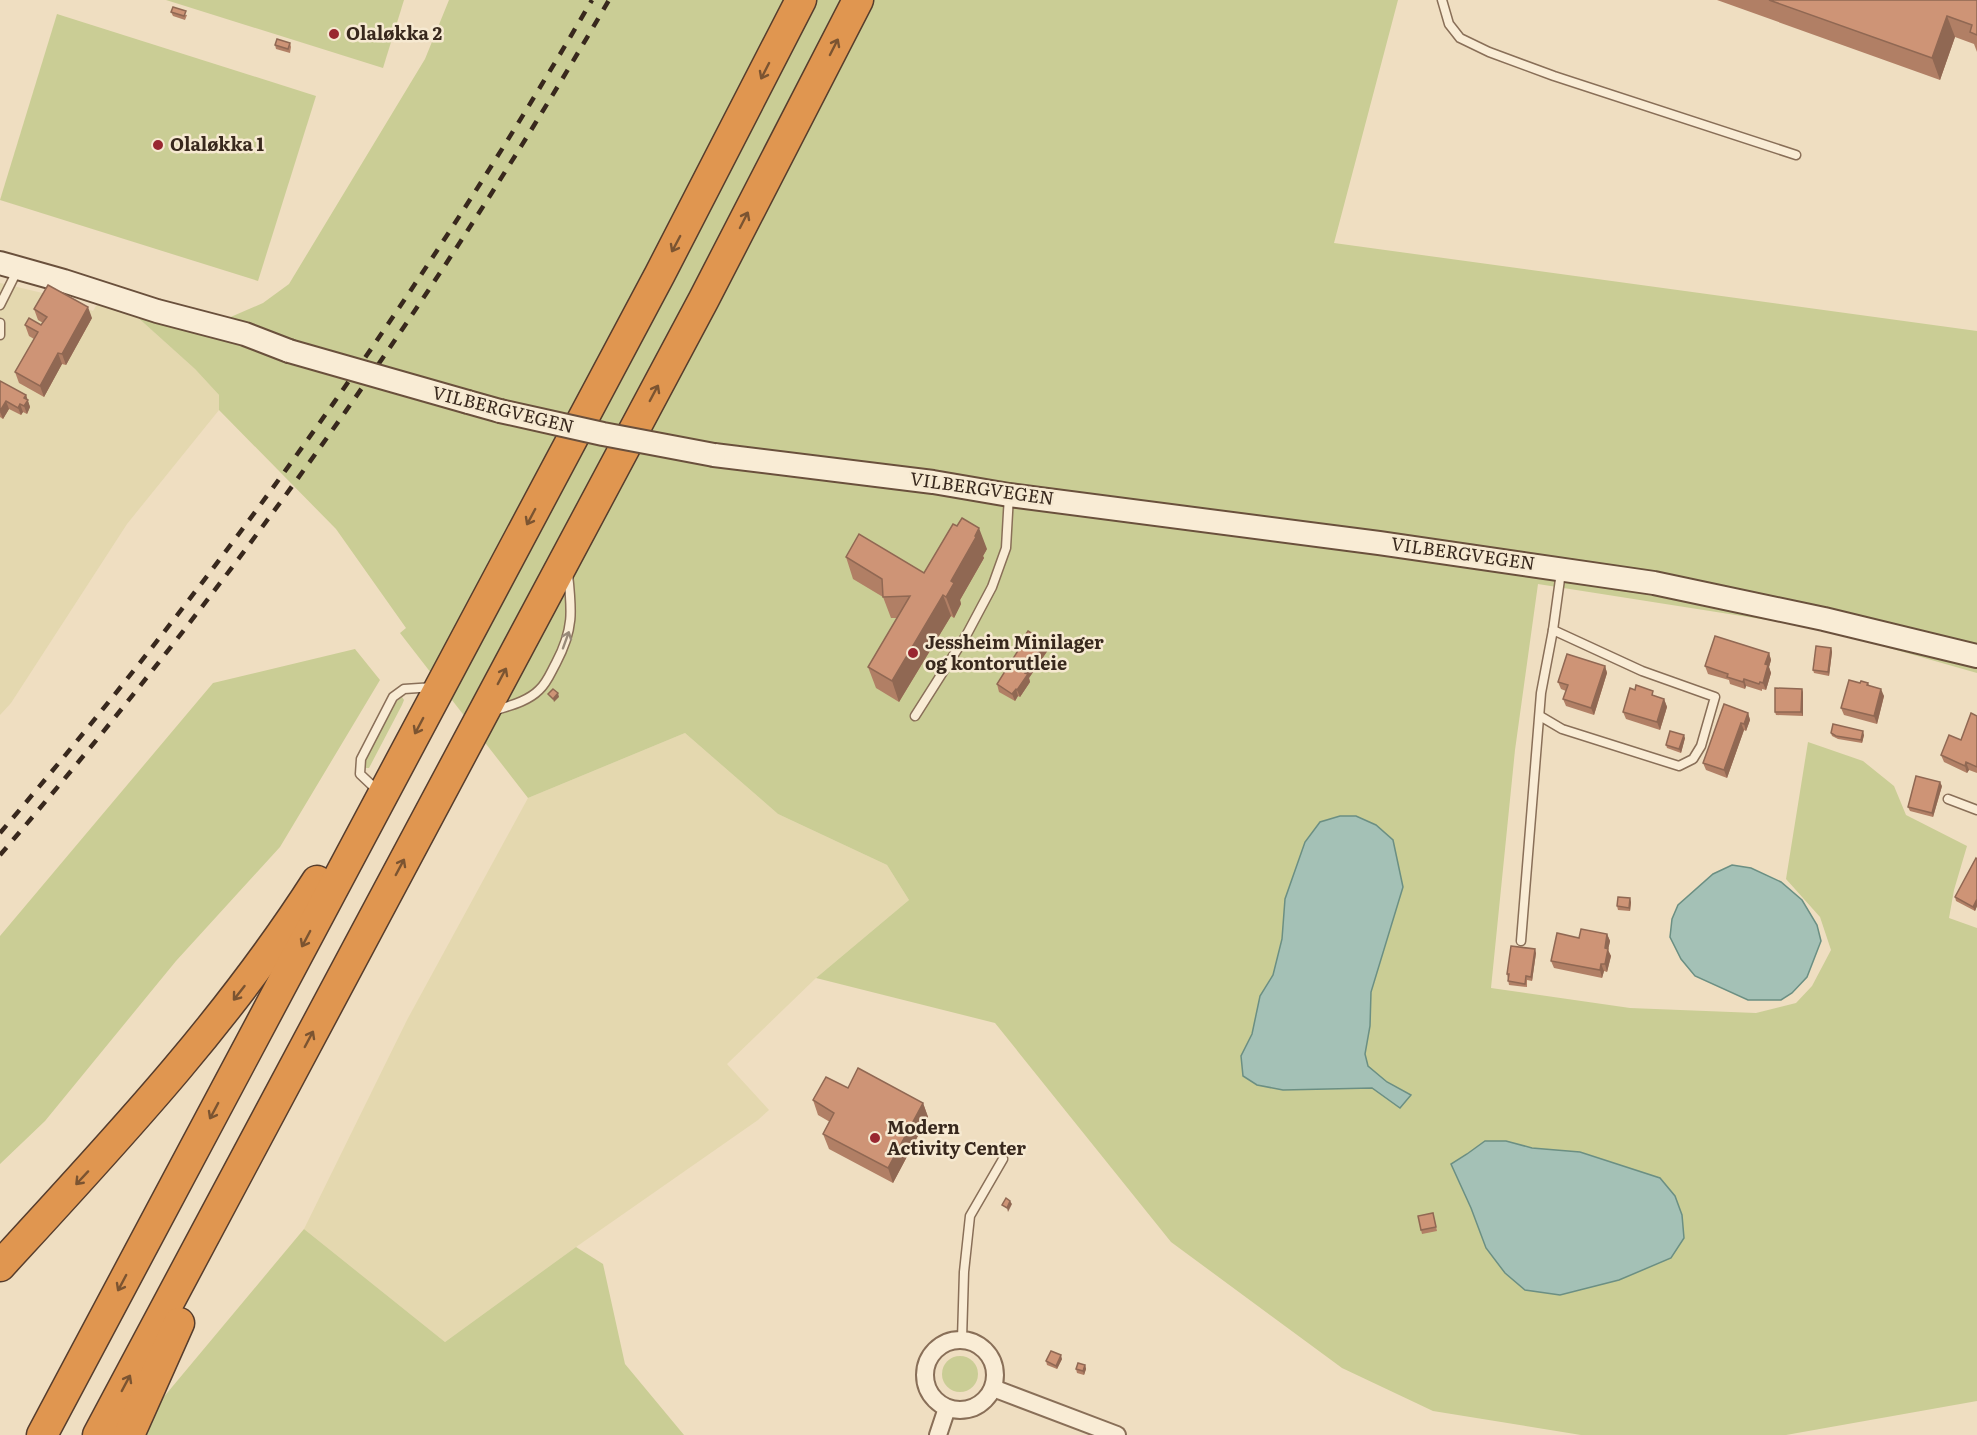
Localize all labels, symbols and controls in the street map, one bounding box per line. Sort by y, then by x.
place label: Olaløkka 2 [346,19,443,46]
marker: Olaløkka 2 [327,27,341,41]
one-way arrow [828,39,840,56]
one-way arrow [759,62,771,79]
place label: Olaløkka 1 [170,130,265,157]
marker: Olaløkka 1 [151,138,165,152]
one-way arrow [739,212,751,230]
one-way arrow [670,235,681,253]
street label: VILBERGVEGEN [430,378,577,439]
one-way arrow [648,385,660,402]
street label: VILBERGVEGEN [908,464,1056,511]
one-way arrow [525,508,536,526]
street label: VILBERGVEGEN [1389,529,1537,576]
place label: Jessheim Minilager og kontorutleie [925,628,1104,676]
one-way arrow [562,631,573,650]
marker: Jessheim Minilager og kontorutleie [906,646,920,660]
one-way arrow [496,668,508,685]
one-way arrow [413,717,424,735]
one-way arrow [394,859,406,876]
one-way arrow [300,930,312,947]
one-way arrow [232,985,245,1001]
one-way arrow [303,1031,315,1048]
one-way arrow [208,1102,220,1119]
place label: Modern Activity Center [887,1113,1026,1161]
marker: Modern Activity Center [868,1131,882,1145]
one-way arrow [74,1170,89,1185]
one-way arrow [116,1274,128,1292]
one-way arrow [120,1375,132,1392]

